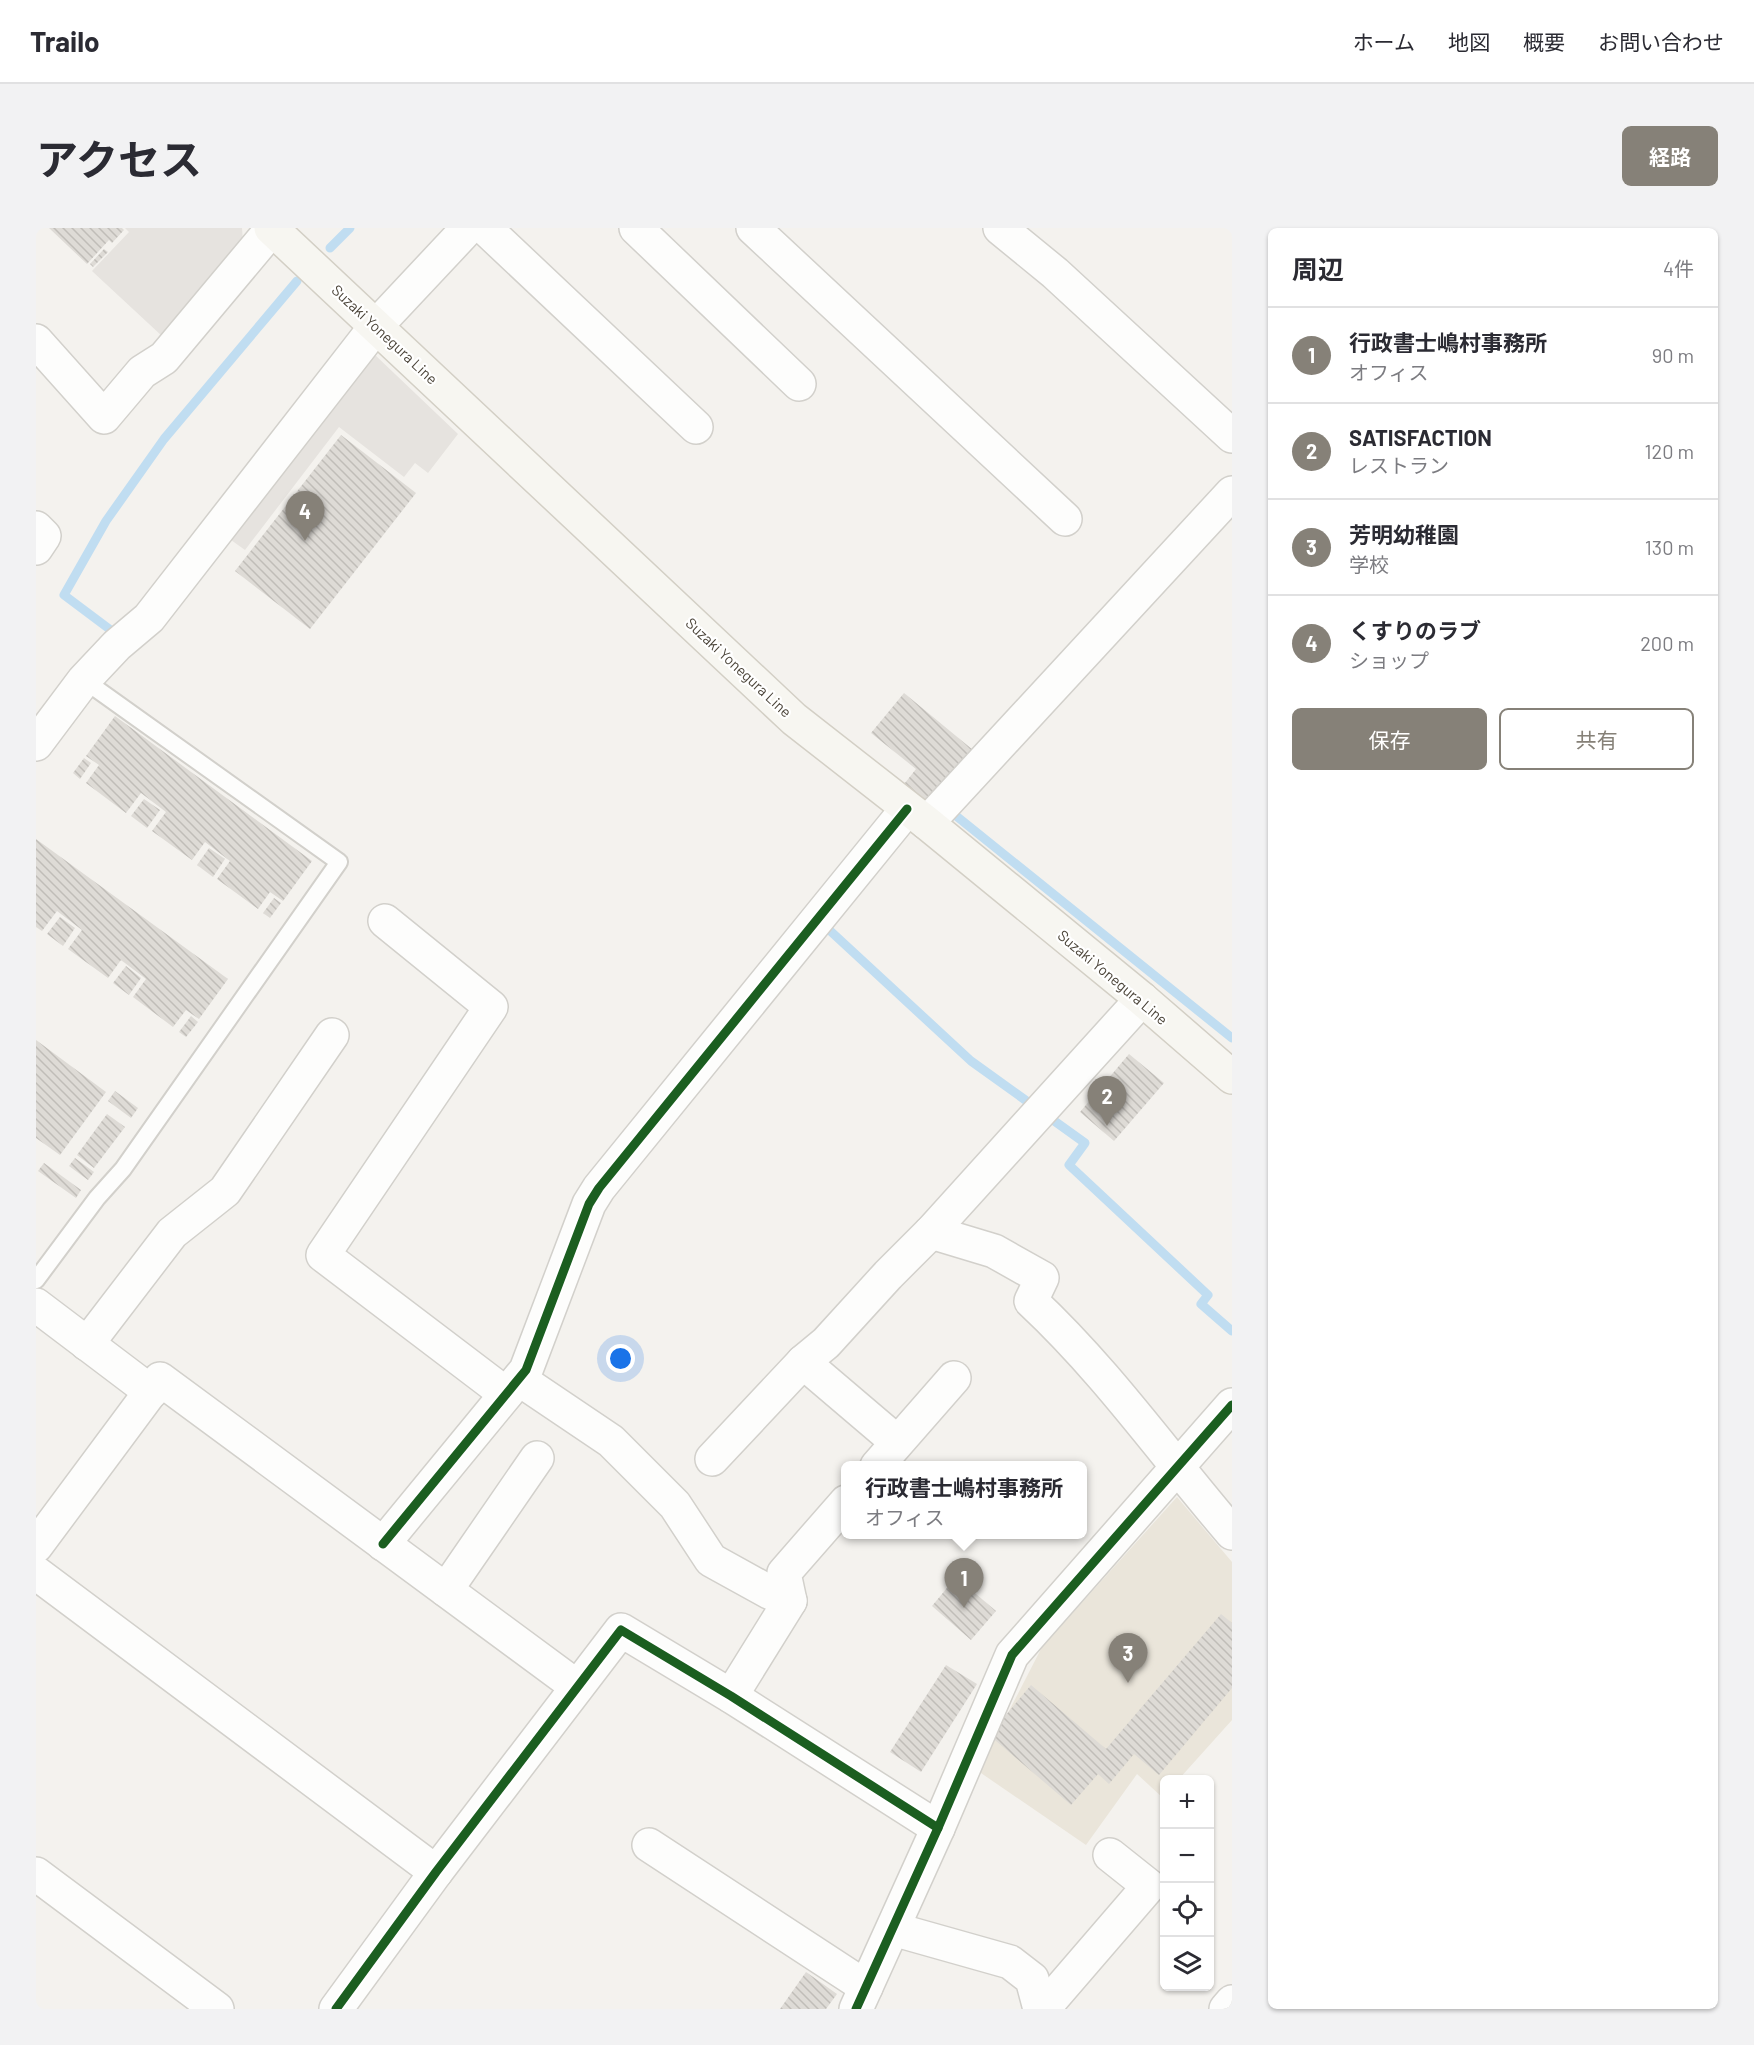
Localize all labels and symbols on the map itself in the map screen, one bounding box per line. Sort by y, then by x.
street label: Suzaki Yonegura Line [329,280,441,388]
pin: 4 [286,492,324,541]
street label: Suzaki Yonegura Line [683,613,795,721]
street label: Suzaki Yonegura Line [1054,926,1172,1028]
pin: 2 [1088,1076,1126,1126]
your location [606,1344,635,1373]
pin: 1 [944,1558,984,1608]
pin: 3 [1108,1634,1148,1683]

